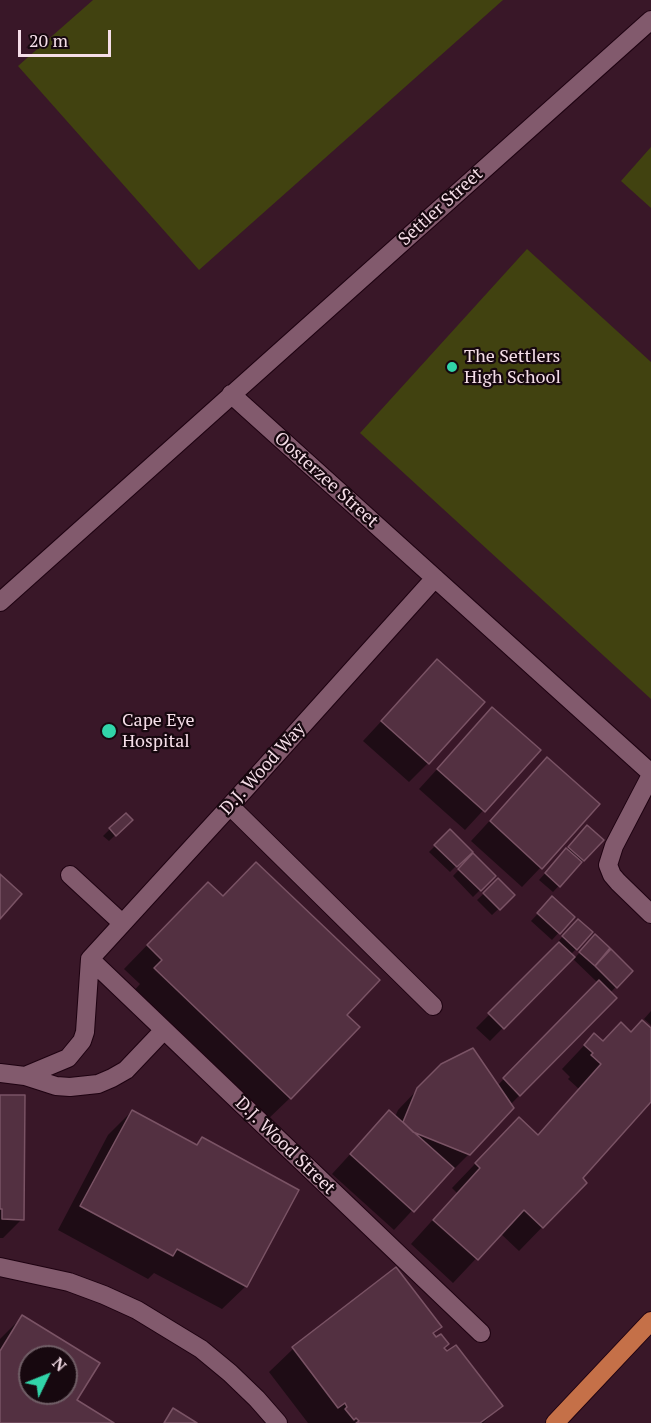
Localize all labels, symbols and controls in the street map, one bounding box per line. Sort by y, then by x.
scale bar [21,18,114,56]
text: 20 m [29,28,68,52]
street label: Settler Street [394,164,488,250]
place label: The Settlers High School [464,346,561,388]
marker: The Settlers High School [445,360,459,374]
street label: Oosterzee Street [269,428,383,532]
place label: Cape Eye Hospital [122,710,195,752]
street label: D.J. Wood Way [216,718,310,820]
marker: Cape Eye Hospital [100,722,118,740]
street label: D.J. Wood Street [230,1093,340,1199]
north arrow [18,1345,78,1405]
text: N [48,1352,72,1376]

